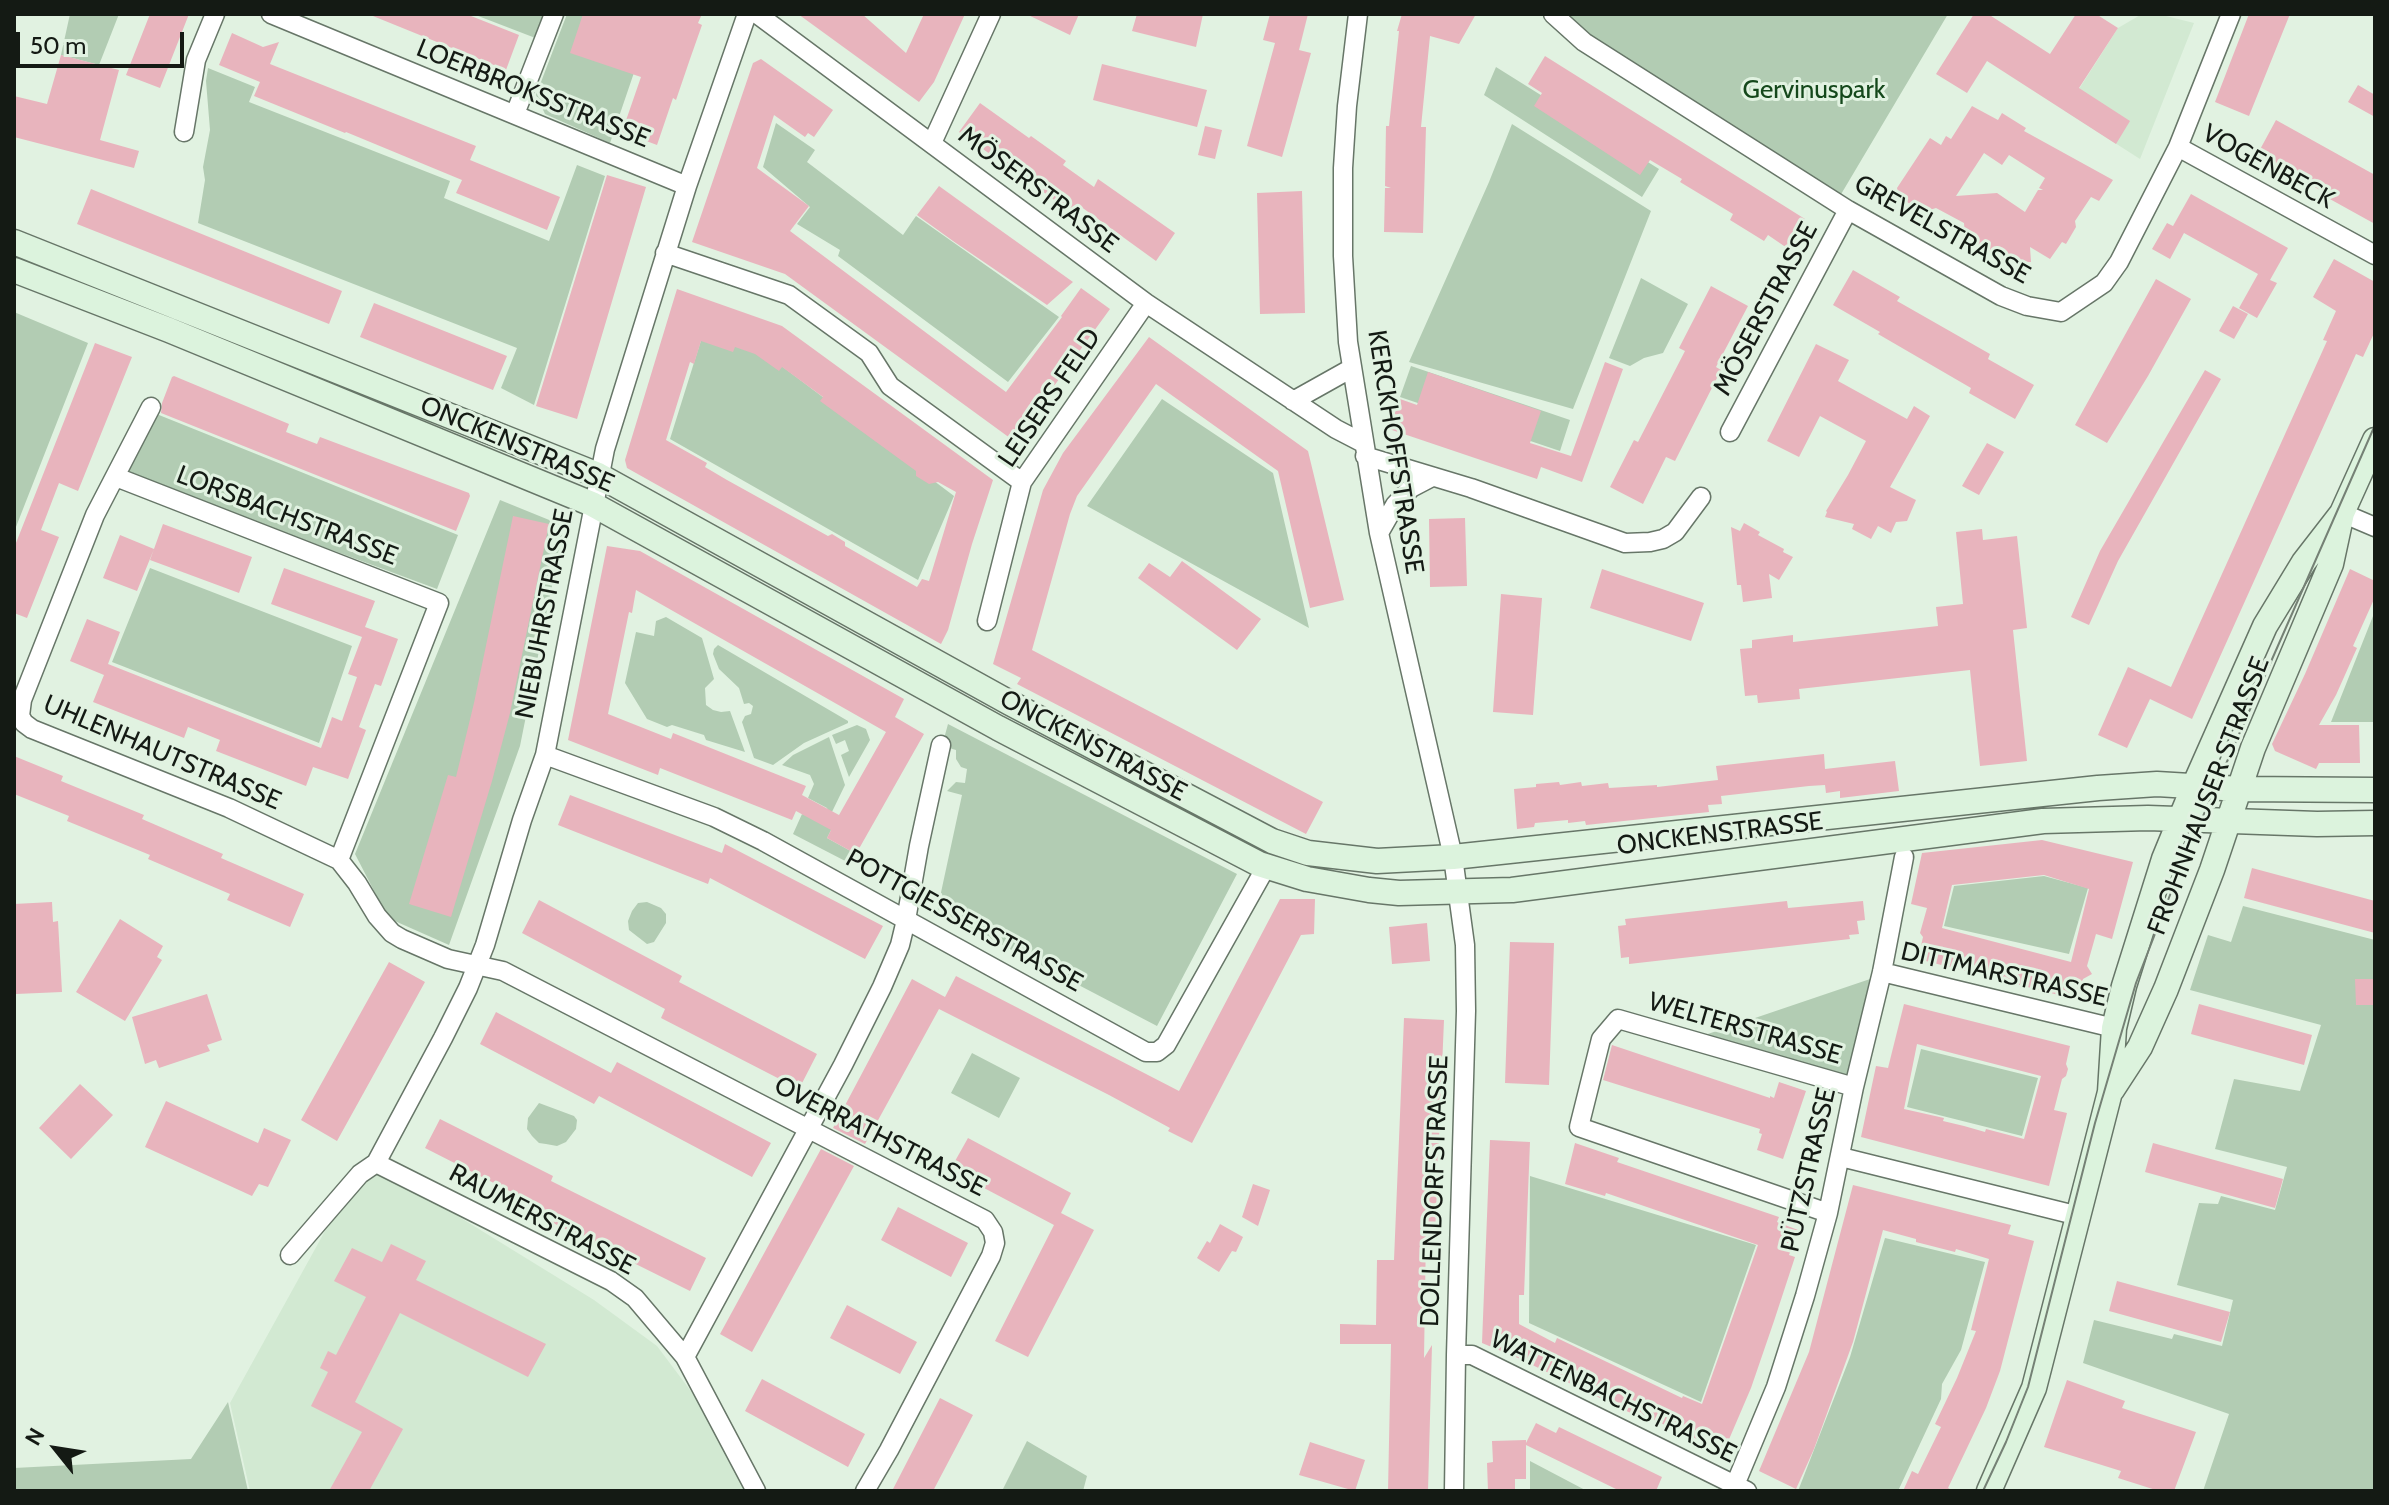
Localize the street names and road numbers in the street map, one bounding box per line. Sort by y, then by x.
street label: LOERBROKSSTRASSE [412,33,654,155]
street label: VOGENBECK [2197,118,2339,216]
street label: MÖSERSTRASSE [952,120,1124,260]
street label: GREVELSTRASSE [1849,169,2035,291]
street label: MÖSERSTRASSE [1707,217,1825,401]
street label: LEISERS FELD [992,323,1108,473]
street label: KERCKHOFFSTRASSE [1360,328,1430,576]
street label: ONCKENSTRASSE [416,390,618,500]
street label: LORSBACHSTRASSE [172,459,402,573]
street label: NIEBUHRSTRASSE [509,506,581,722]
street label: FROHNHAUSER STRASSE [2142,653,2276,939]
street label: ONCKENSTRASSE [994,684,1192,808]
street label: UHLENHAUTSTRASSE [39,689,285,817]
street label: ONCKENSTRASSE [1615,806,1825,862]
street label: POTTGIESSERSTRASSE [840,843,1088,999]
street label: DITTMARSTRASSE [1898,936,2110,1014]
street label: WELTERSTRASSE [1645,986,1845,1072]
street label: DOLLENDORFSTRASSE [1415,1055,1455,1327]
street label: OVERRATHSTRASSE [769,1070,991,1204]
street label: PÜTZSTRASSE [1775,1085,1843,1255]
street label: RAUMERSTRASSE [444,1158,640,1282]
street label: WATTENBACHSTRASSE [1485,1324,1741,1470]

